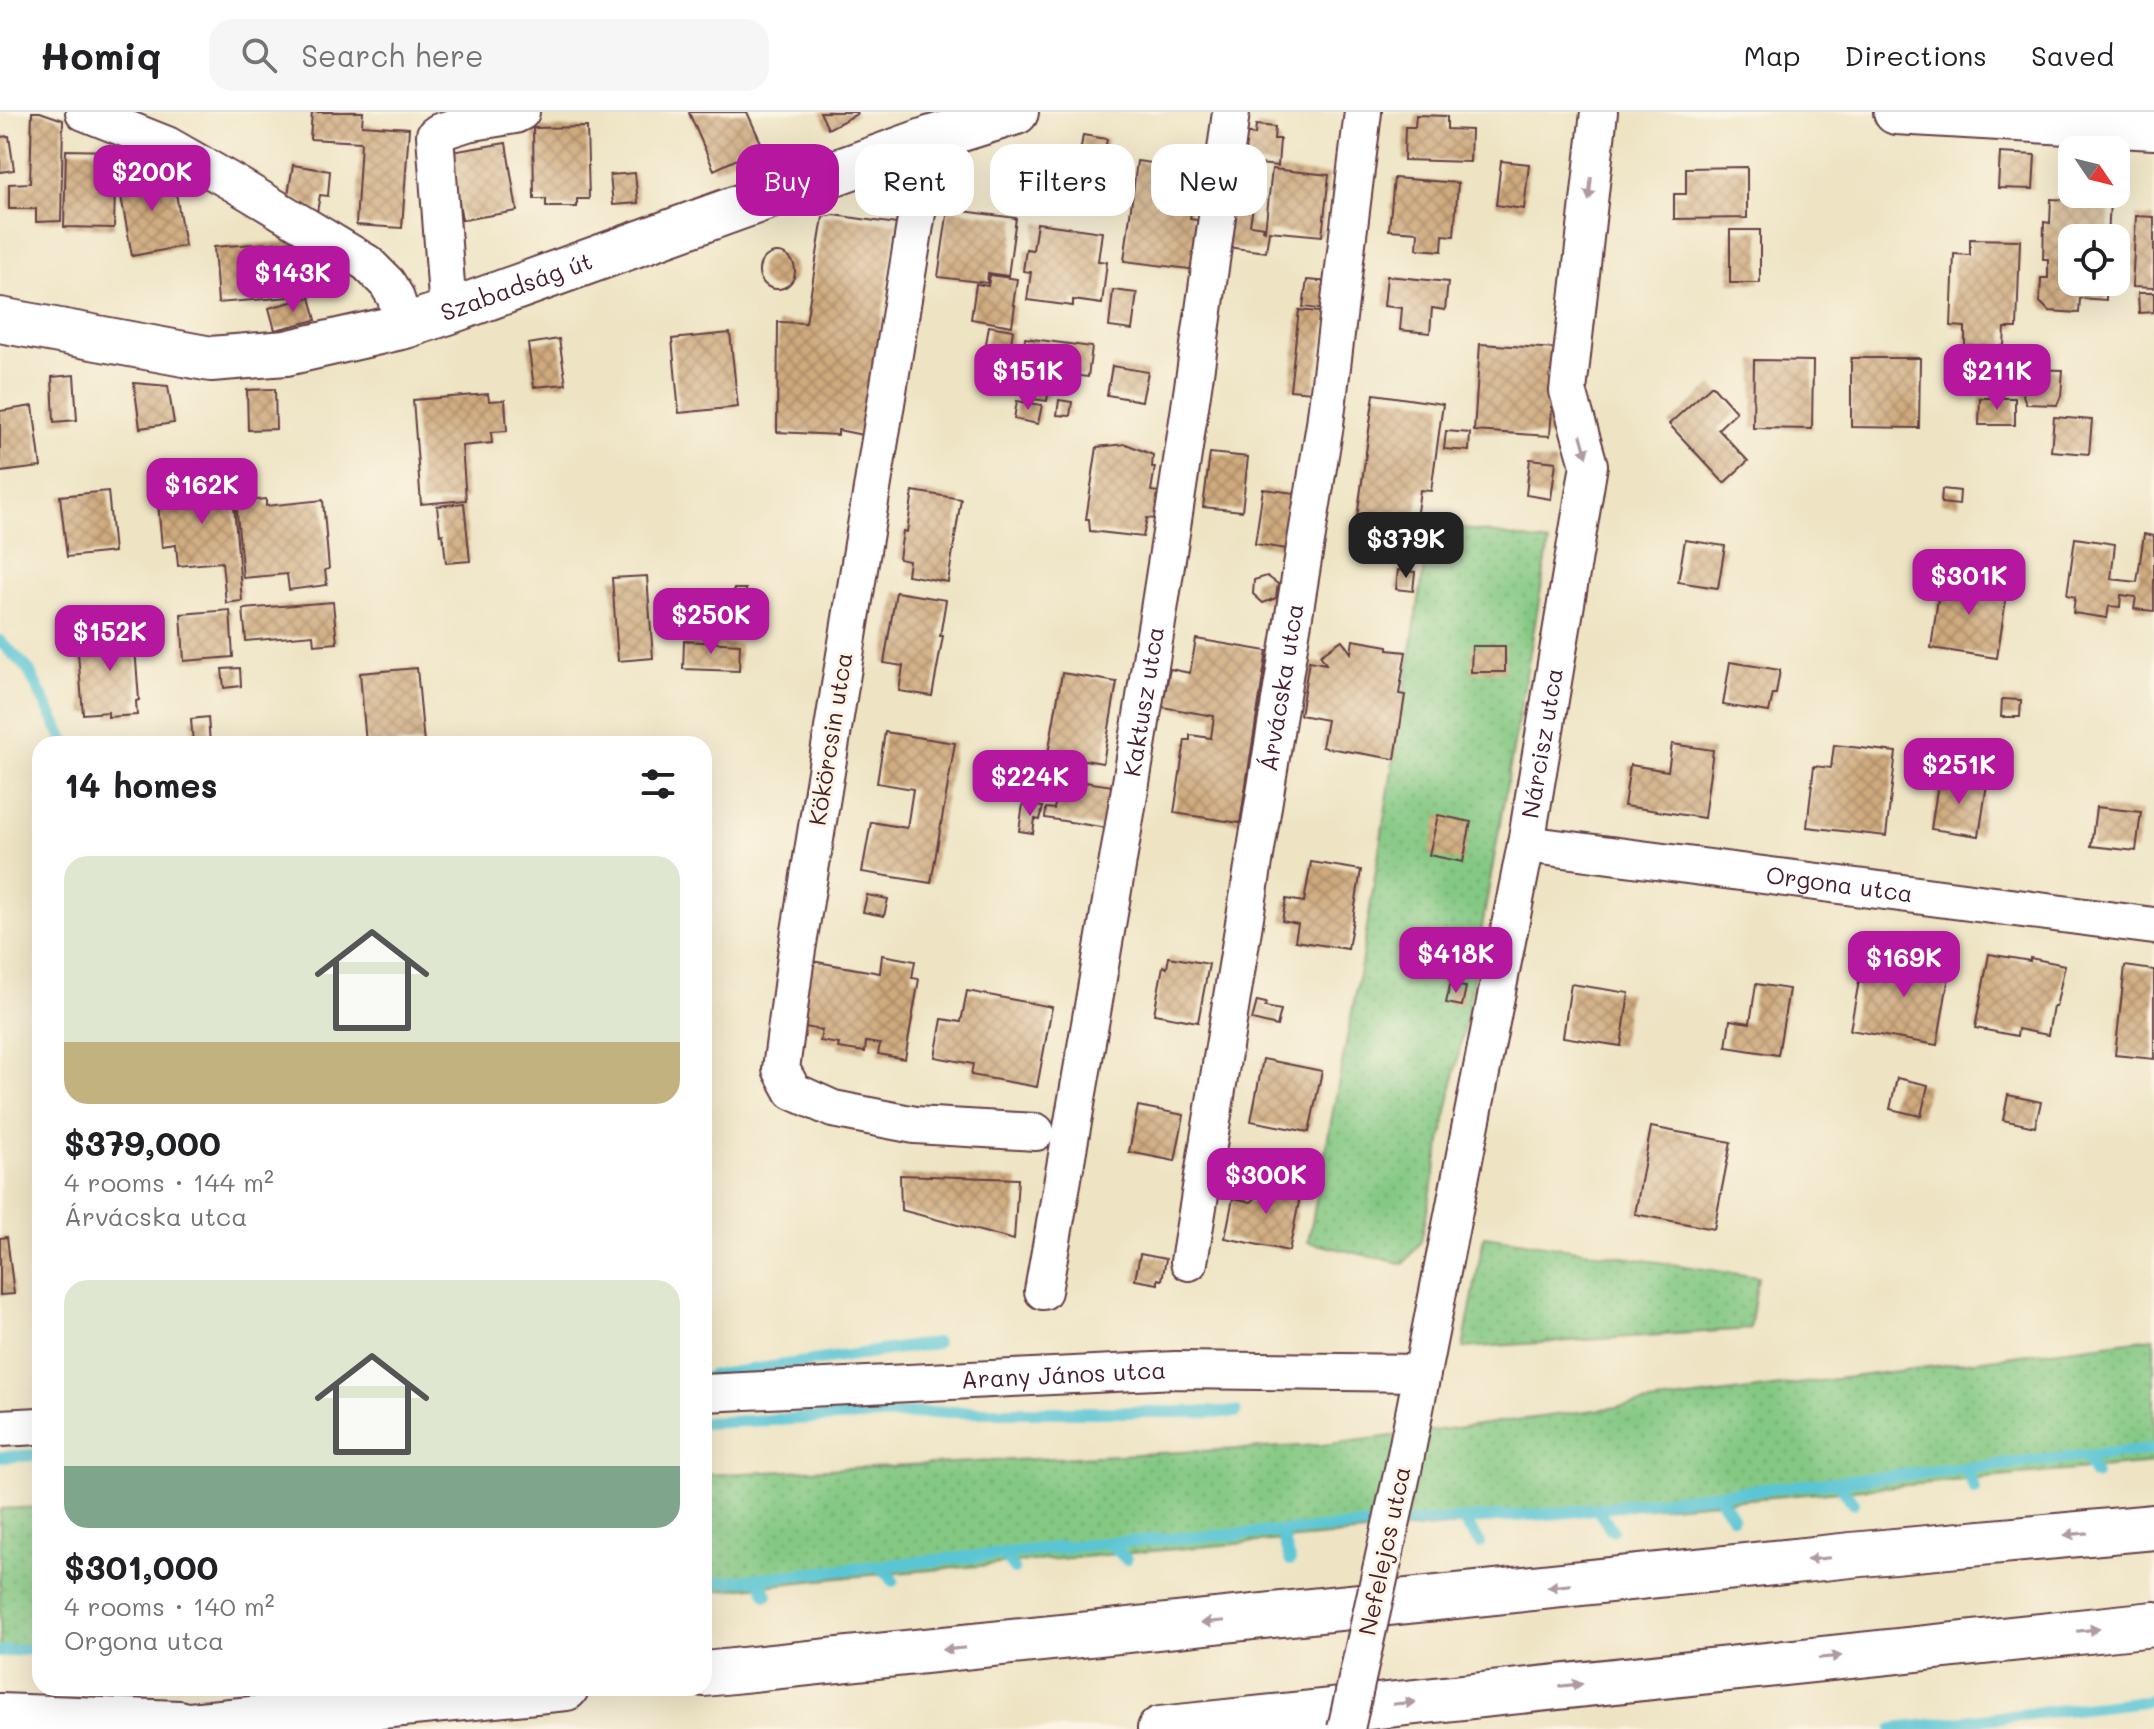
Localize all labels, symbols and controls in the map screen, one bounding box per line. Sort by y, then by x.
search box [209,19,769,91]
text: Homiq [40,30,161,80]
icon: search [237,33,281,77]
text: Search here [301,35,484,75]
text: Map [1744,37,1801,73]
text: Directions [1845,37,1987,73]
text: Saved [2031,37,2114,73]
north arrow [2058,136,2130,208]
map controls [2058,136,2130,296]
chip: Buy [736,144,839,216]
chip: Rent [855,144,974,216]
chip: Filters [990,144,1135,216]
chip: New [1151,144,1267,216]
pin: $200K [96,145,208,213]
text: $200K [111,154,193,188]
one-way arrow [1584,177,1597,202]
button: locate [2058,224,2130,296]
street label: Szabadság út [436,244,596,327]
pin: $143K [237,246,349,314]
text: $143K [255,255,331,289]
pin: $151K [972,344,1084,412]
pin: $211K [1941,344,2053,412]
text: $151K [992,353,1064,387]
text: $211K [1962,353,2032,387]
one-way arrow [1578,434,1590,459]
pin: $162K [146,458,258,526]
text: $162K [165,467,239,501]
pin: $379K [1350,512,1462,580]
text: $379K [1367,521,1445,555]
pin: $301K [1913,549,2025,617]
text: $301K [1930,558,2008,592]
pin: $250K [655,588,767,656]
text: $250K [671,597,751,631]
street label: Árvácska utca [1252,601,1310,773]
pin: $152K [54,605,166,673]
text: $152K [73,614,147,648]
street label: Kaktusz utca [1115,624,1170,779]
street label: Kökörcsin utca [801,650,858,827]
street label: Nárcisz utca [1514,666,1569,820]
pin: $251K [1903,738,2015,806]
text: $251K [1922,747,1996,781]
pin: $224K [974,750,1086,818]
text: $224K [991,759,1069,793]
text: 14 homes [64,762,218,807]
icon: filters [636,762,680,806]
street label: Orgona utca [1764,858,1915,908]
icon: home [300,908,444,1052]
pin: $418K [1400,927,1512,995]
pin: $169K [1848,931,1960,999]
text: $418K [1417,936,1495,970]
text: $169K [1866,940,1942,974]
text: $379,000 [64,1120,221,1165]
pin: $300K [1210,1148,1322,1216]
text: $300K [1225,1157,1307,1191]
text: 4 rooms · 144 m² [64,1165,274,1199]
text: Árvácska utca [64,1199,247,1233]
icon: home [300,1332,444,1476]
street label: Arany János utca [960,1353,1167,1394]
street label: Nefelejcs utca [1350,1463,1417,1638]
one-way arrow [2063,1528,2088,1541]
text: $301,000 [64,1544,218,1589]
one-way arrow [1805,1552,1830,1565]
one-way arrow [1546,1580,1571,1593]
text: 4 rooms · 140 m² [64,1589,275,1623]
one-way arrow [1200,1616,1225,1629]
text: Orgona utca [64,1623,224,1657]
one-way arrow [2076,1624,2101,1637]
one-way arrow [942,1642,967,1655]
one-way arrow [1818,1651,1843,1664]
one-way arrow [1559,1678,1584,1691]
one-way arrow [1392,1697,1417,1710]

